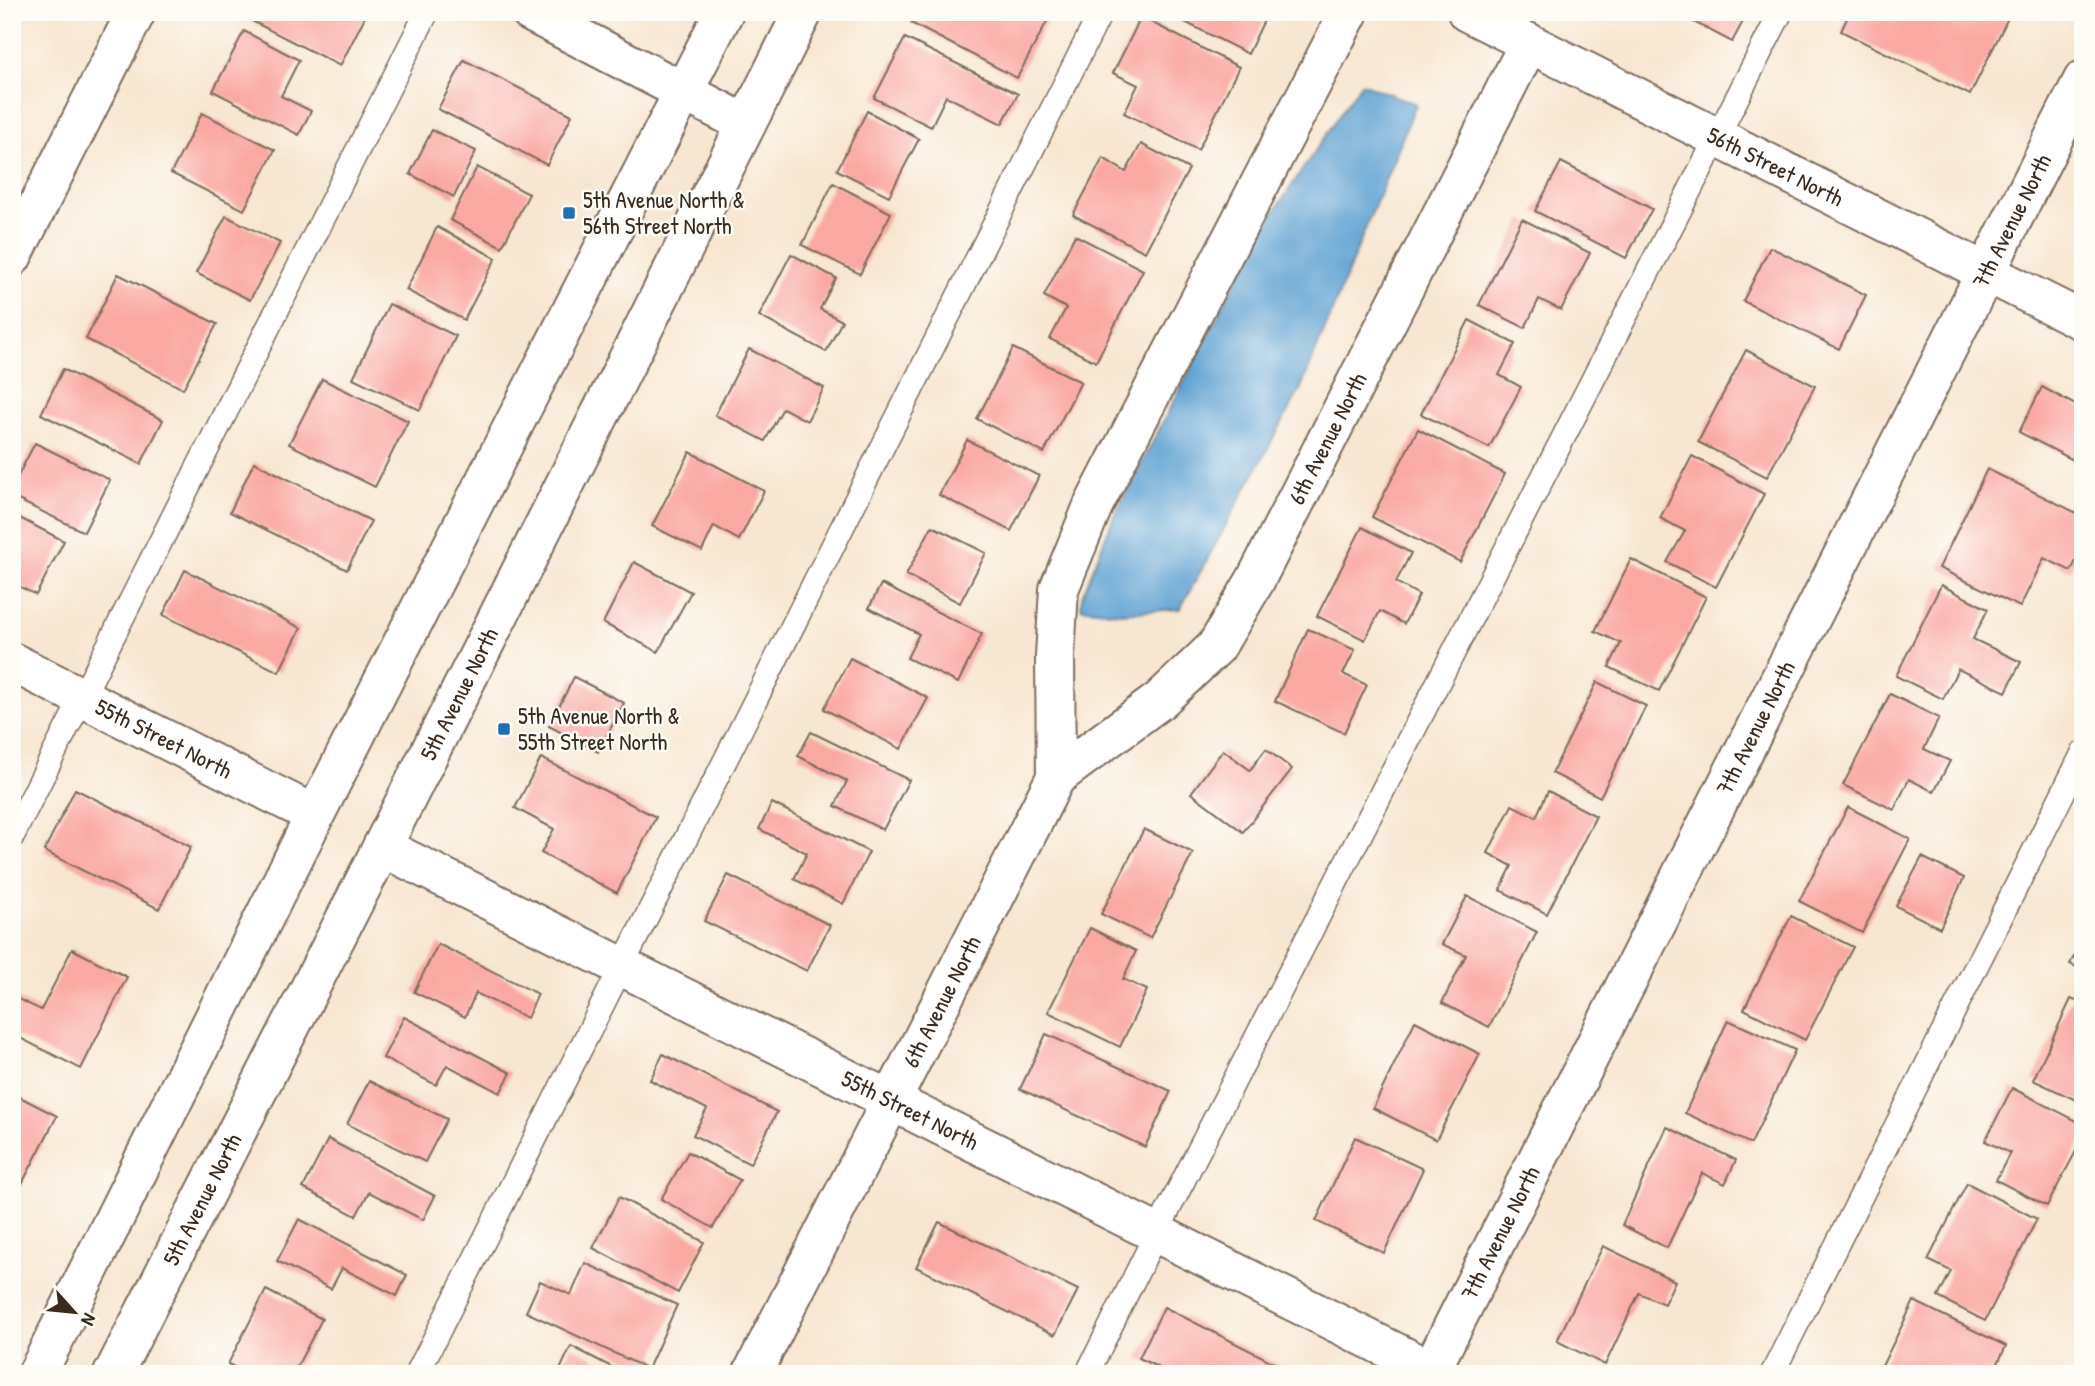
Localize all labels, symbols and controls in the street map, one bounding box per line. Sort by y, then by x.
street label: 56th Street North [1702,119,1849,214]
street label: 7th Avenue North [1965,148,2058,293]
place label: 5th Avenue North & 56th Street North [583,184,745,241]
marker: 5th Avenue North & 56th Street North [561,205,577,221]
street label: 6th Avenue North [1281,367,1374,509]
street label: 5th Avenue North [412,622,505,765]
street label: 7th Avenue North [1708,655,1802,800]
street label: 55th Street North [90,691,238,786]
place label: 5th Avenue North & 55th Street North [518,700,680,757]
marker: 5th Avenue North & 55th Street North [496,721,512,737]
street label: 6th Avenue North [895,930,988,1072]
street label: 55th Street North [837,1063,984,1157]
street label: 5th Avenue North [155,1128,248,1270]
street label: 7th Avenue North [1453,1160,1547,1305]
north arrow [38,1278,108,1348]
text: N [75,1309,103,1330]

